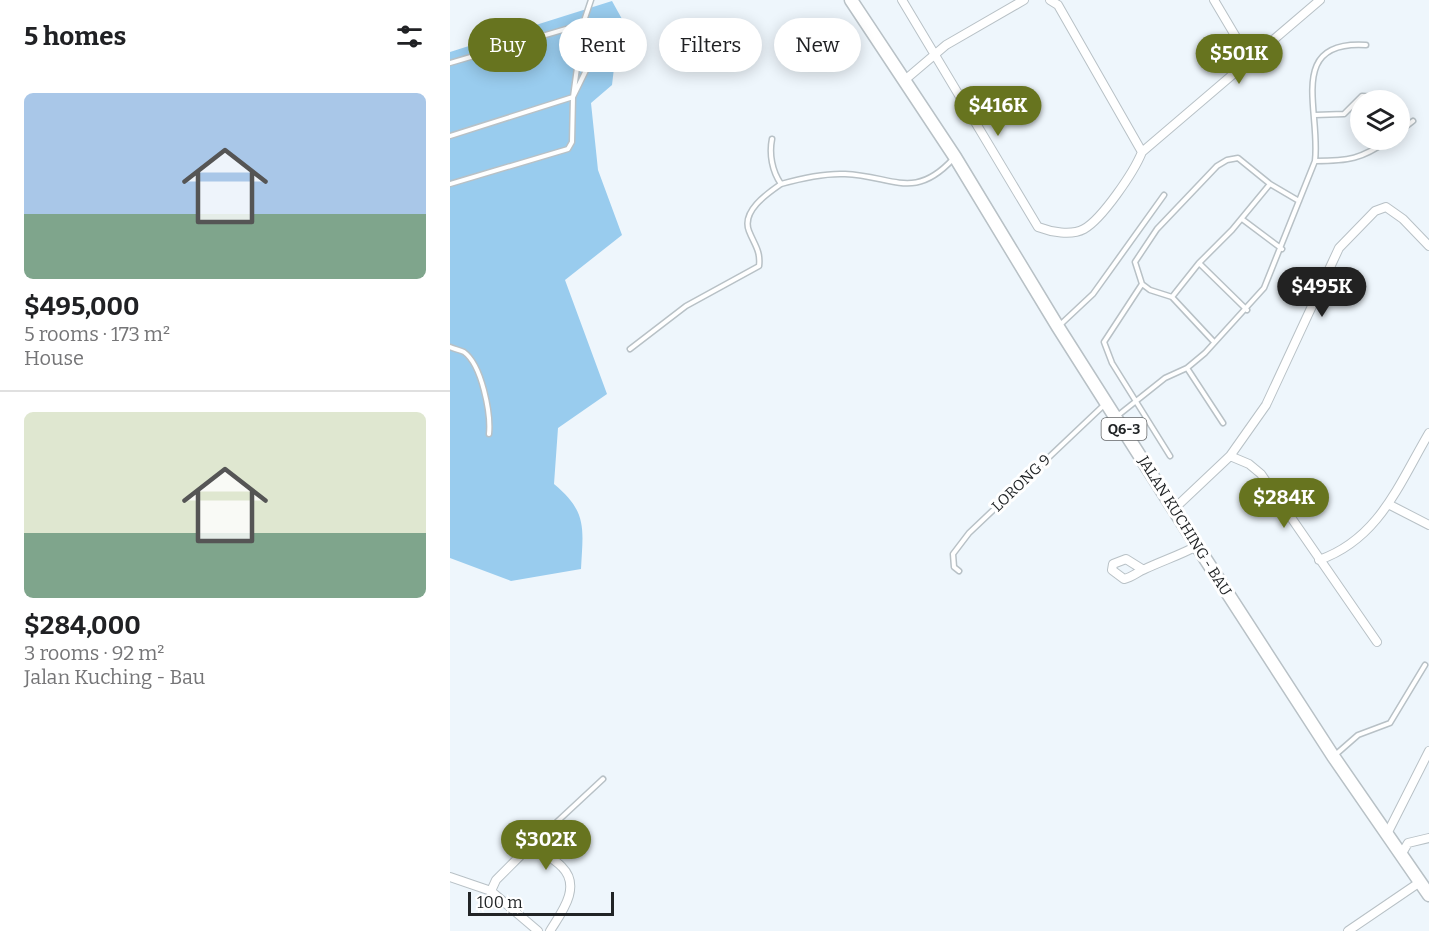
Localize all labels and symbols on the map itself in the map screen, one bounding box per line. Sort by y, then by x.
pin: $501K [1197,34,1281,85]
pin: $416K [956,86,1040,137]
pin: $495K [1280,267,1364,318]
road number: Q6-3 [1102,418,1146,440]
street label: LORONG 9 [988,451,1054,515]
street label: JALAN KUCHING - BAU [1134,452,1235,599]
pin: $284K [1242,478,1326,529]
pin: $302K [504,820,588,871]
scale bar [468,889,614,916]

